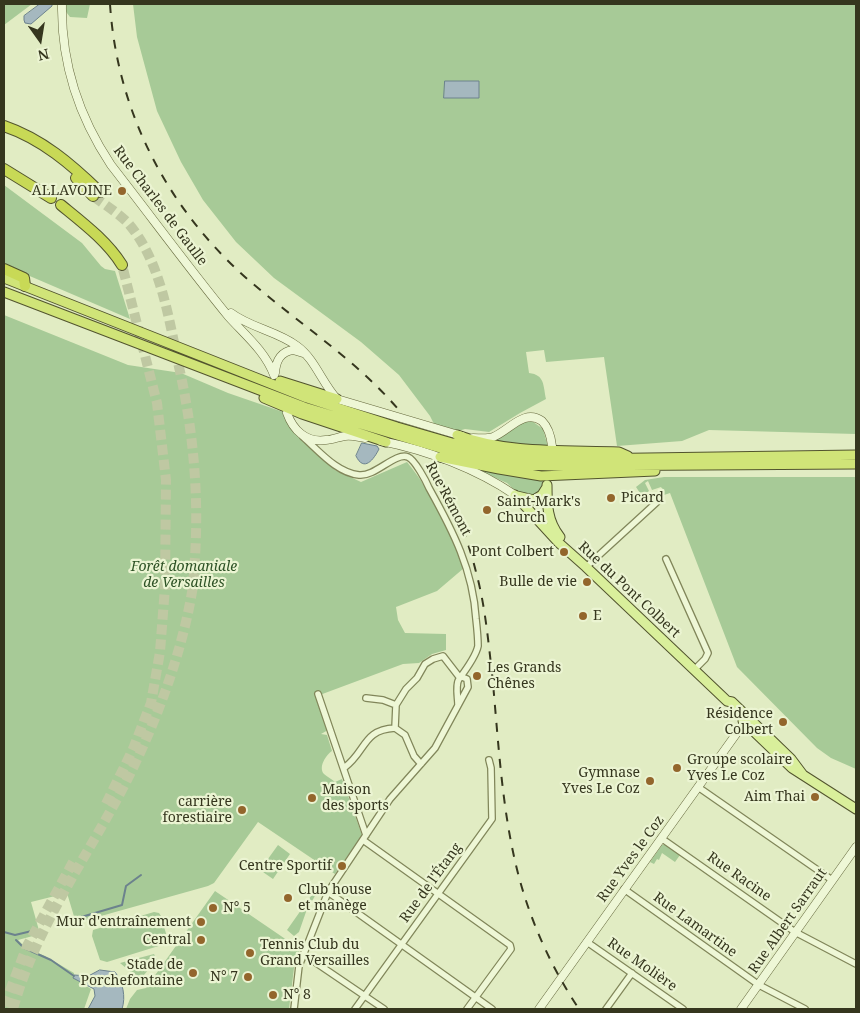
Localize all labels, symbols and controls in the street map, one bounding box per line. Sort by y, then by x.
north arrow [15,15,65,65]
text: N [36,45,51,66]
street label: Rue Charles de Gaulle [109,143,211,269]
place label: ALLAVOINE [32,183,112,199]
marker: ALLAVOINE [116,185,128,197]
street label: Rue Rémont [422,459,474,539]
place label: Picard [621,490,664,506]
marker: Picard [605,492,617,504]
place label: Saint-Mark's Church [497,494,580,526]
marker: Saint-Mark's Church [481,504,493,516]
street label: Rue du Pont Colbert [575,538,683,642]
place label: Pont Colbert [471,544,554,560]
marker: Pont Colbert [558,546,570,558]
park label: Forêt domaniale de Versailles [131,559,237,592]
place label: Bulle de vie [499,574,577,590]
marker: Bulle de vie [581,576,593,588]
place label: E [593,608,602,624]
marker: E [577,610,589,622]
place label: Les Grands Chênes [487,660,561,692]
marker: Les Grands Chênes [471,670,483,682]
place label: Résidence Colbert [706,706,773,739]
marker: Résidence Colbert [777,716,789,728]
place label: Groupe scolaire Yves Le Coz [687,752,792,784]
marker: Groupe scolaire Yves Le Coz [671,762,683,774]
place label: Gymnase Yves Le Coz [562,765,640,798]
marker: Gymnase Yves Le Coz [644,775,656,787]
place label: Maison des sports [322,782,389,814]
place label: Aim Thai [744,789,805,805]
marker: Aim Thai [809,791,821,803]
marker: Maison des sports [306,792,318,804]
place label: carrière forestiaire [163,794,232,826]
marker: carrière forestiaire [236,804,248,816]
street label: Rue Yves le Coz [594,812,668,906]
street label: Rue de l'Étang [396,840,466,926]
street label: Rue Racine [704,849,774,905]
place label: Centre Sportif [239,858,332,874]
marker: Centre Sportif [336,860,348,872]
street label: Rue Albert Sarraut [745,865,831,977]
place label: Club house et manège [298,882,372,914]
street label: Rue Lamartine [650,889,740,961]
marker: Club house et manège [282,892,294,904]
place label: N° 5 [223,900,251,916]
marker: N° 5 [207,902,219,914]
place label: Mur d'entraînement [56,914,191,930]
marker: Mur d'entraînement [195,916,207,928]
place label: Central [142,932,191,948]
marker: Central [195,934,207,946]
street label: Rue Molière [604,935,680,995]
place label: Tennis Club du Grand Versailles [260,937,369,970]
marker: Tennis Club du Grand Versailles [244,947,256,959]
place label: Stade de Porchefontaine [81,957,183,990]
marker: Stade de Porchefontaine [187,967,199,979]
place label: N° 7 [210,969,238,985]
marker: N° 7 [242,971,254,983]
place label: N° 8 [283,987,311,1003]
marker: N° 8 [267,989,279,1001]

